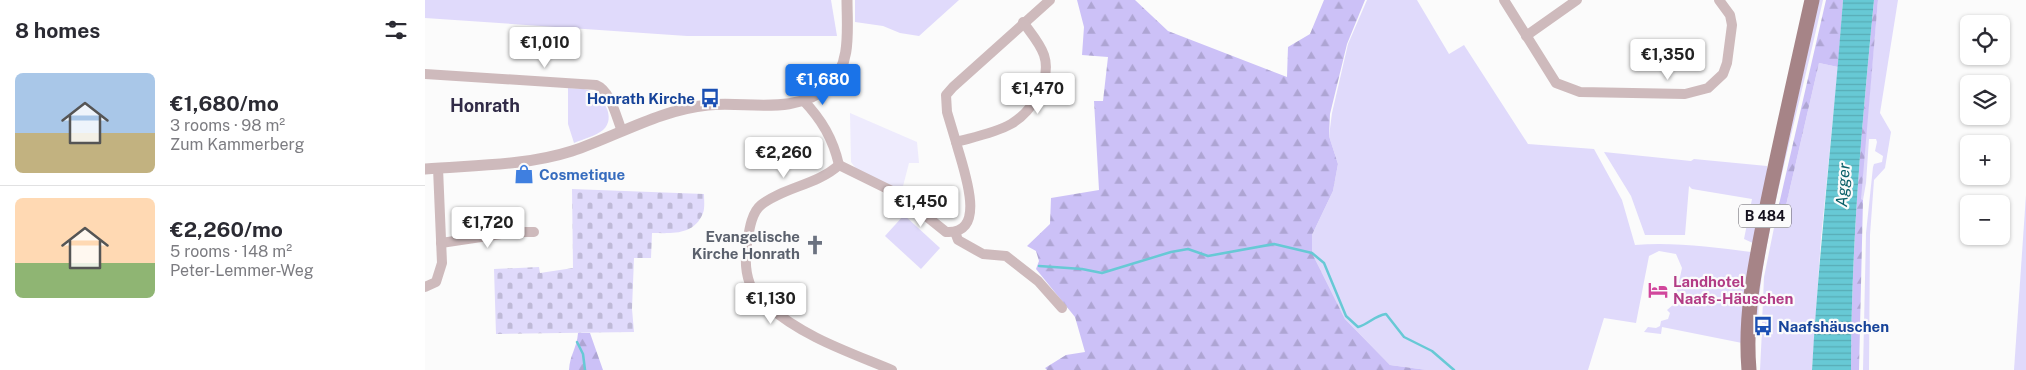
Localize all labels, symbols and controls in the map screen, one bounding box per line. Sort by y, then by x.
map controls [1960,15,2010,245]
button: locate [1960,15,2010,65]
icon: filters [382,16,410,44]
text: 8 homes [15,18,100,43]
pin: €1,010 [504,27,586,69]
text: €1,010 [520,33,570,52]
pin: €1,350 [1627,38,1709,81]
text: €1,350 [1641,45,1695,64]
pin: €1,680 [782,64,864,106]
text: €1,680 [796,70,850,89]
pin: €1,470 [997,72,1079,115]
button: layers [1960,75,2010,125]
text: €1,470 [1012,79,1064,98]
bus stop icon: Honrath Kirche [699,87,721,109]
place label: Honrath Kirche [587,90,695,107]
text: €1,680/mo [170,91,279,116]
icon: home [55,93,115,153]
district label: Honrath [450,95,520,116]
text: 3 rooms · 98 m² [170,116,285,135]
text: Zum Kammerberg [170,135,304,154]
button: + [1960,135,2010,185]
pin: €2,260 [743,136,825,179]
text: €2,260 [756,143,812,162]
water label: Agger [1832,161,1854,208]
shop icon: Cosmetique [513,163,535,185]
place label: Cosmetique [539,166,625,183]
pin: €1,450 [880,186,962,228]
text: €1,450 [894,192,948,211]
button: − [1960,195,2010,245]
road number: B 484 [1739,205,1791,228]
pin: €1,720 [447,206,529,249]
text: €1,720 [463,213,513,232]
text: €2,260/mo [170,217,283,242]
icon: home [55,218,115,278]
place label: Evangelische Kirche Honrath [692,228,800,262]
church icon: Evangelische Kirche Honrath [804,234,826,256]
text: 5 rooms · 148 m² [170,242,292,261]
text: Peter-Lemmer-Weg [170,261,314,280]
place label: Landhotel Naafs-Häuschen [1673,273,1794,307]
hotel icon: Landhotel Naafs-Häuschen [1647,279,1669,301]
pin: €1,130 [730,282,812,325]
text: €1,130 [746,289,796,308]
bus stop icon: Naafshäuschen [1752,315,1774,337]
place label: Naafshäuschen [1778,318,1889,335]

